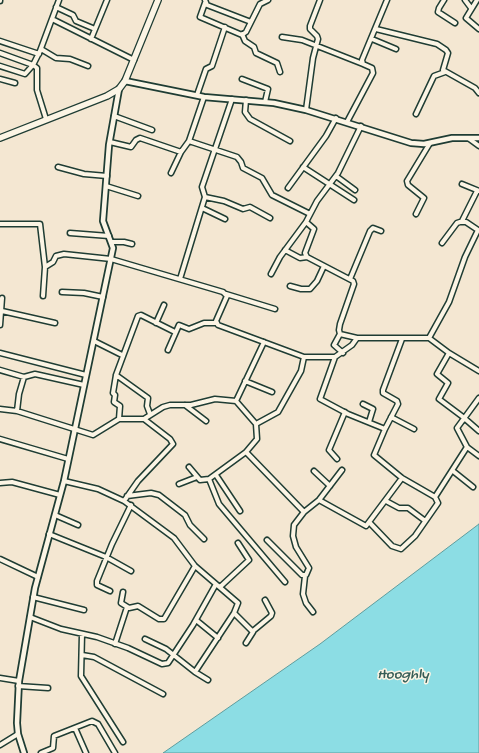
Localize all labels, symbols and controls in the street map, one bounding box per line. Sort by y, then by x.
water label: Hooghly [377,667,429,685]

